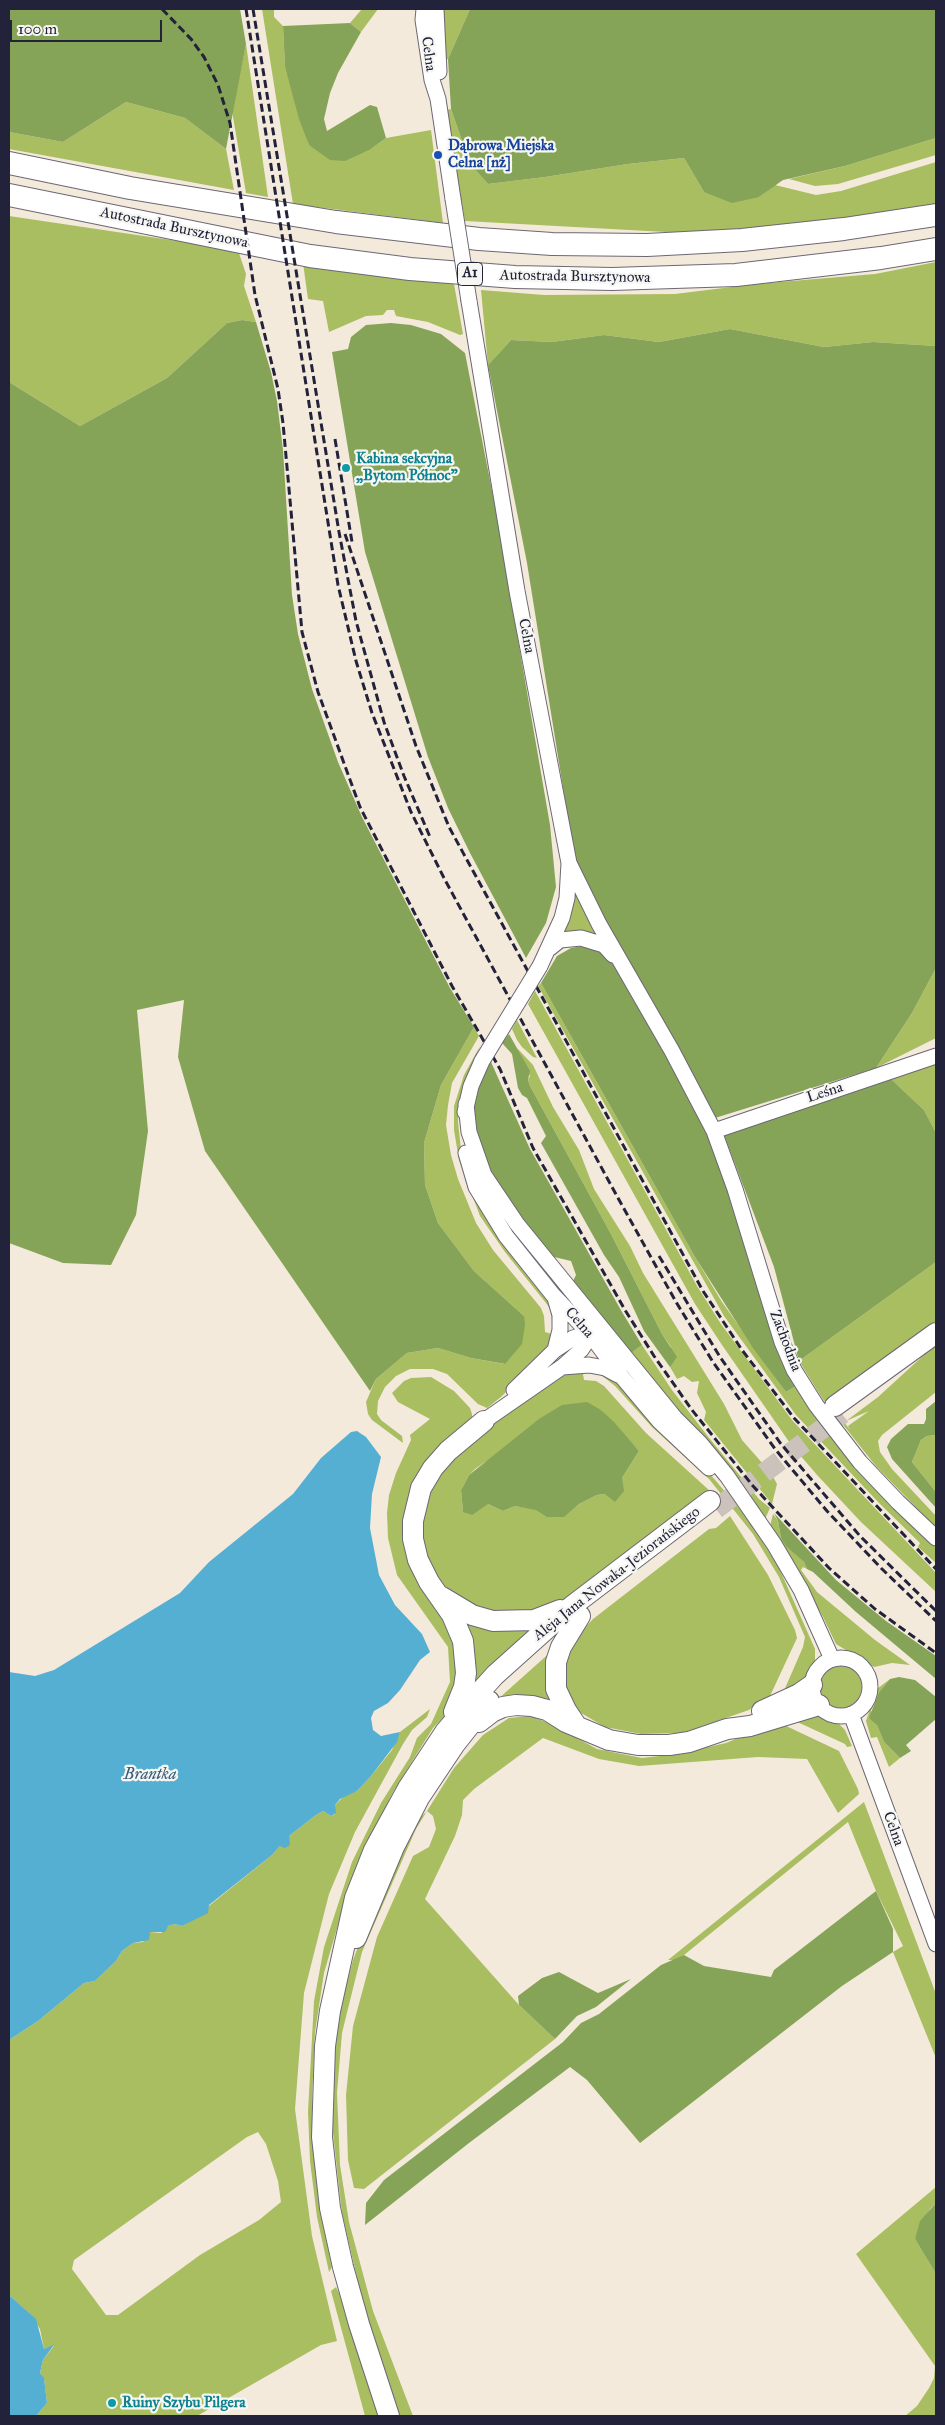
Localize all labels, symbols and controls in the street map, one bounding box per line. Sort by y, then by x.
scale bar [12,10,165,42]
text: 100 m [18,20,57,38]
street label: Celna [417,35,439,73]
place label: Dąbrowa Miejska Celna [nż] [448,137,554,172]
marker: Dąbrowa Miejska Celna [nż] [432,149,444,161]
street label: Autostrada Bursztynowa [98,204,250,252]
road number: A1 [458,262,482,286]
street label: Autostrada Bursztynowa [499,267,651,287]
place label: Kabina sekcyjna „Bytom Północ” [356,450,458,485]
marker: Kabina sekcyjna „Bytom Północ” [340,462,352,474]
street label: Celna [514,617,538,655]
street label: Leśna [805,1079,845,1107]
street label: Celna [561,1304,597,1342]
street label: Zachodnia [765,1308,805,1374]
street label: Aleja Jana Nowaka-Jeziorańskiego [530,1503,704,1645]
water label: Brantka [124,1765,176,1785]
street label: Celna [879,1809,907,1849]
place label: Ruiny Szybu Pilgera [122,2394,246,2412]
marker: Ruiny Szybu Pilgera [106,2397,118,2409]

